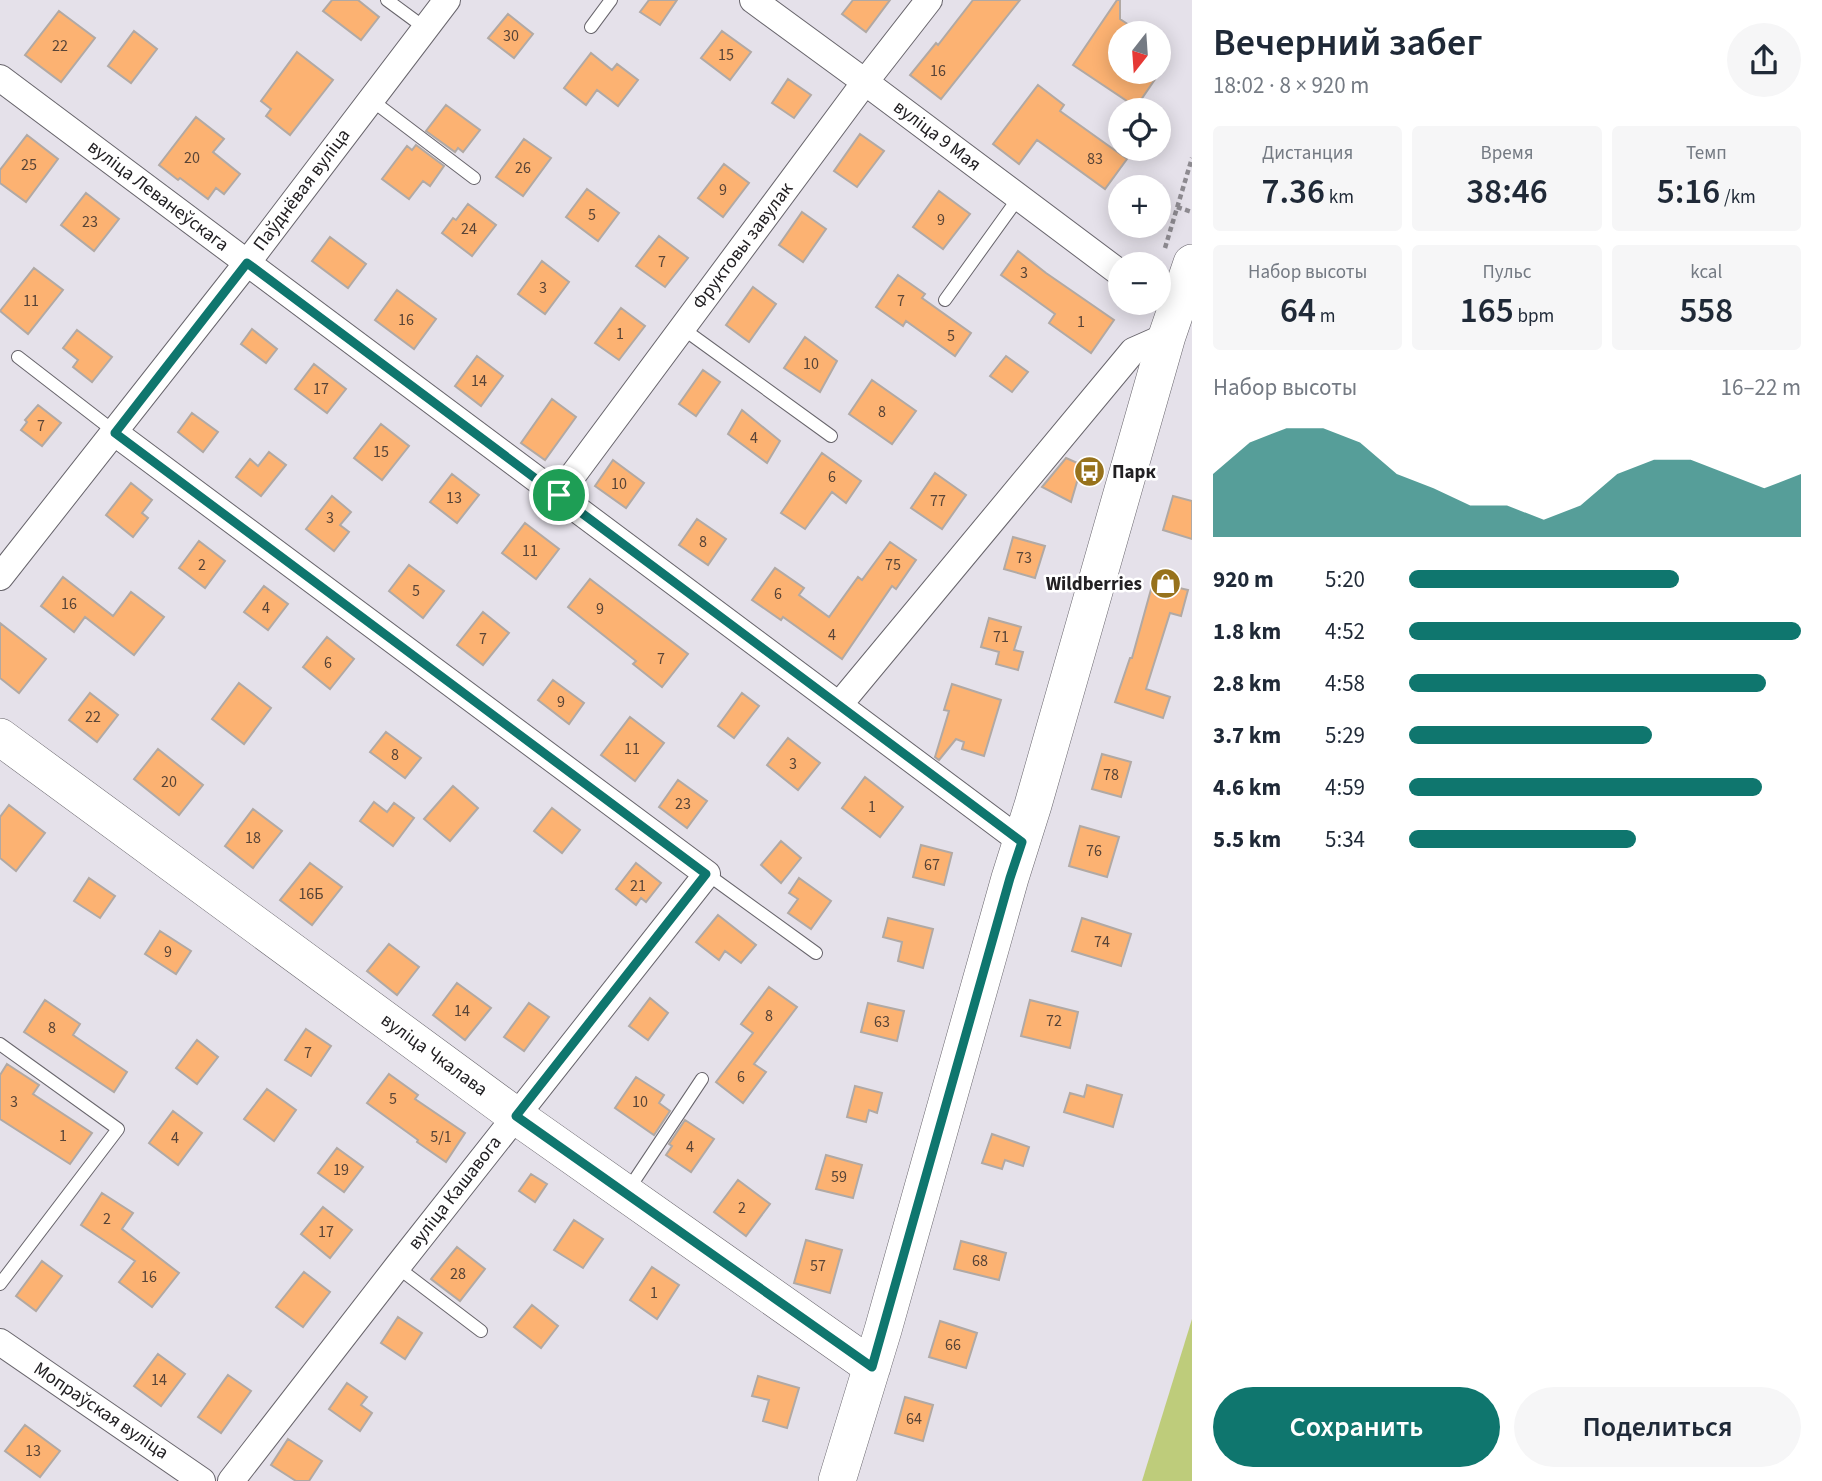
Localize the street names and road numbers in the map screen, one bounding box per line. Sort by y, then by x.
street label: вуліца 9 Мая [888,94,986,178]
street label: Паўднёвая вуліца [247,123,357,257]
street label: вуліца Леванеўскага [82,134,234,258]
street label: Фруктовы завулак [686,176,800,315]
street label: вуліца Чкалава [375,1007,493,1103]
street label: вуліца Кашавога [402,1130,508,1256]
street label: Мопраўская вуліца [28,1356,174,1466]

